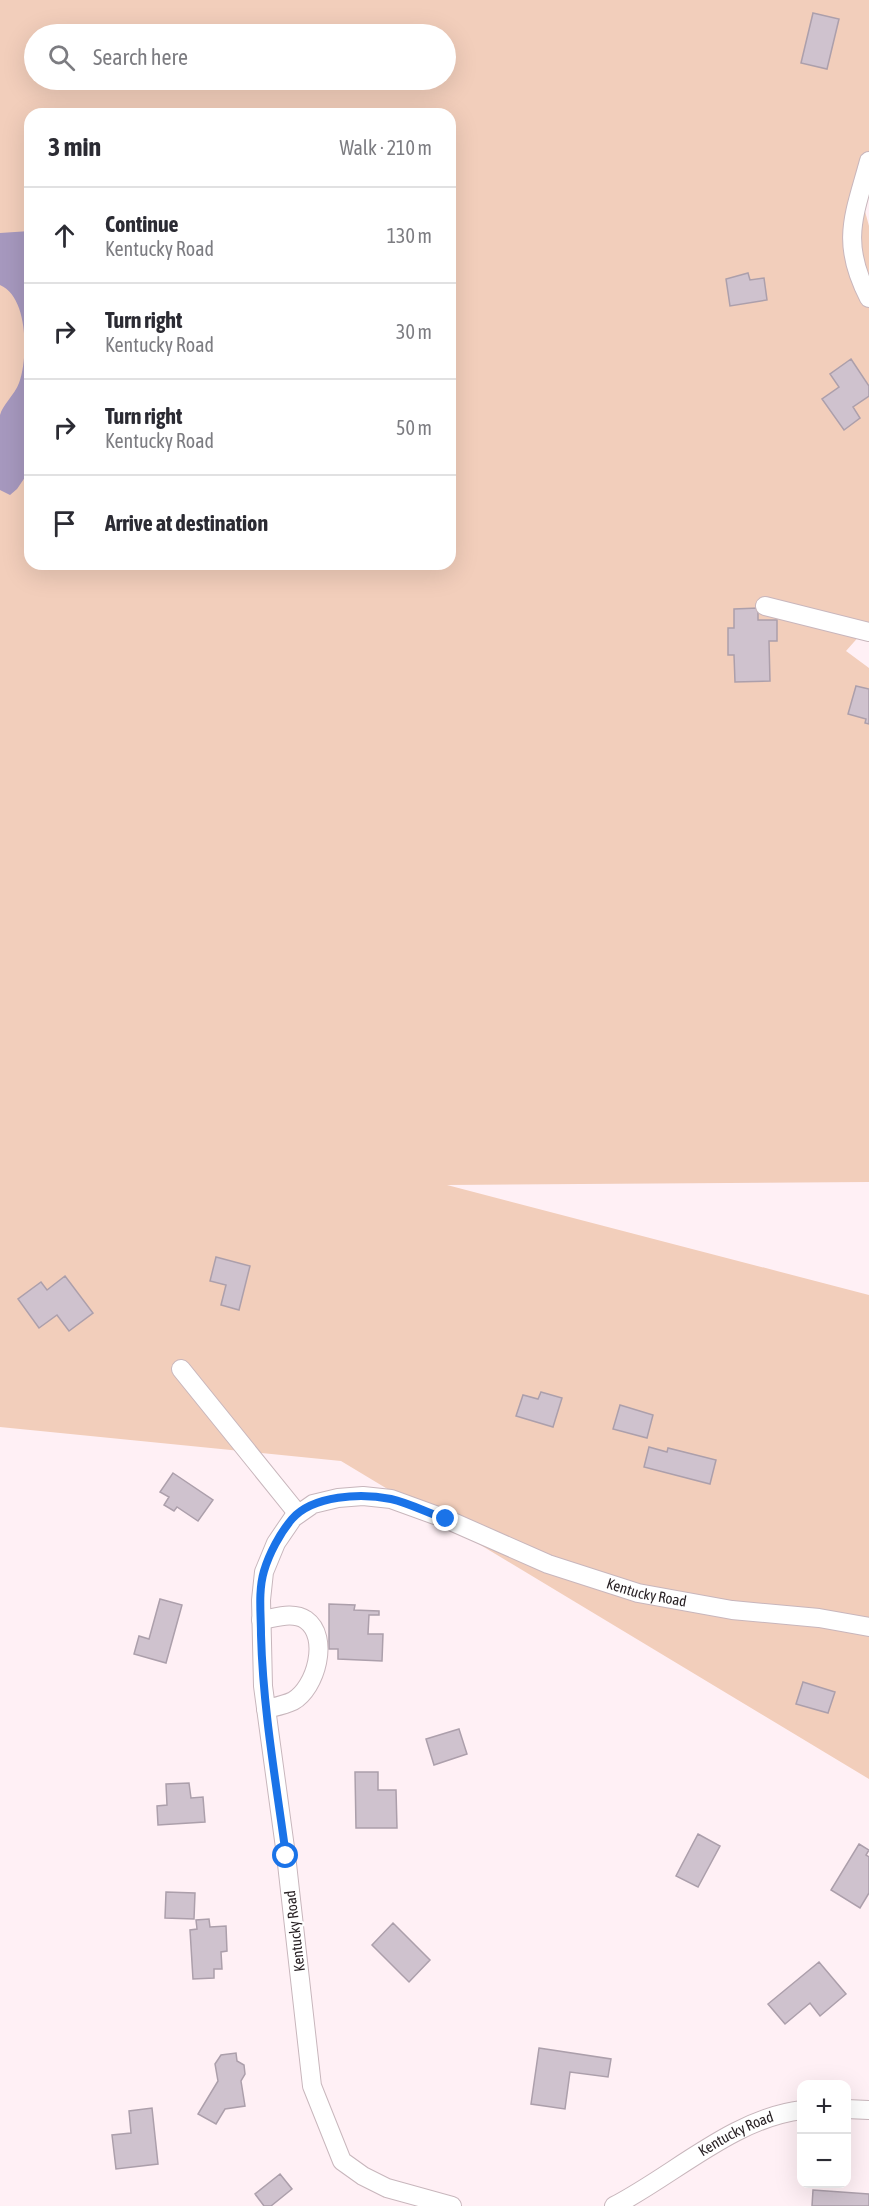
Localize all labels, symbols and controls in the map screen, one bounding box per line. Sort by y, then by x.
search box [24,24,456,90]
icon: search [45,41,78,74]
text: Search here [93,44,188,70]
text: 3 min [48,132,101,162]
text: Walk · 210 m [340,136,432,159]
text: Continue [105,211,179,237]
icon: ahead [48,219,81,252]
text: 130 m [387,224,432,247]
text: Kentucky Road [105,237,214,260]
text: Turn right [105,307,182,333]
icon: right [48,315,81,348]
text: 30 m [396,320,432,343]
text: Kentucky Road [105,333,214,356]
text: Turn right [105,403,182,429]
icon: right [48,411,81,444]
text: 50 m [396,416,432,439]
text: Kentucky Road [105,429,214,452]
icon: arrive [48,507,81,540]
text: Arrive at destination [105,510,268,536]
route end [432,1505,458,1531]
street label: Kentucky Road [605,1574,688,1610]
route start [272,1842,298,1868]
street label: Kentucky Road [281,1889,308,1973]
map controls [797,2080,851,2188]
button: + [797,2080,851,2134]
street label: Kentucky Road [695,2108,775,2159]
button: − [797,2134,851,2188]

